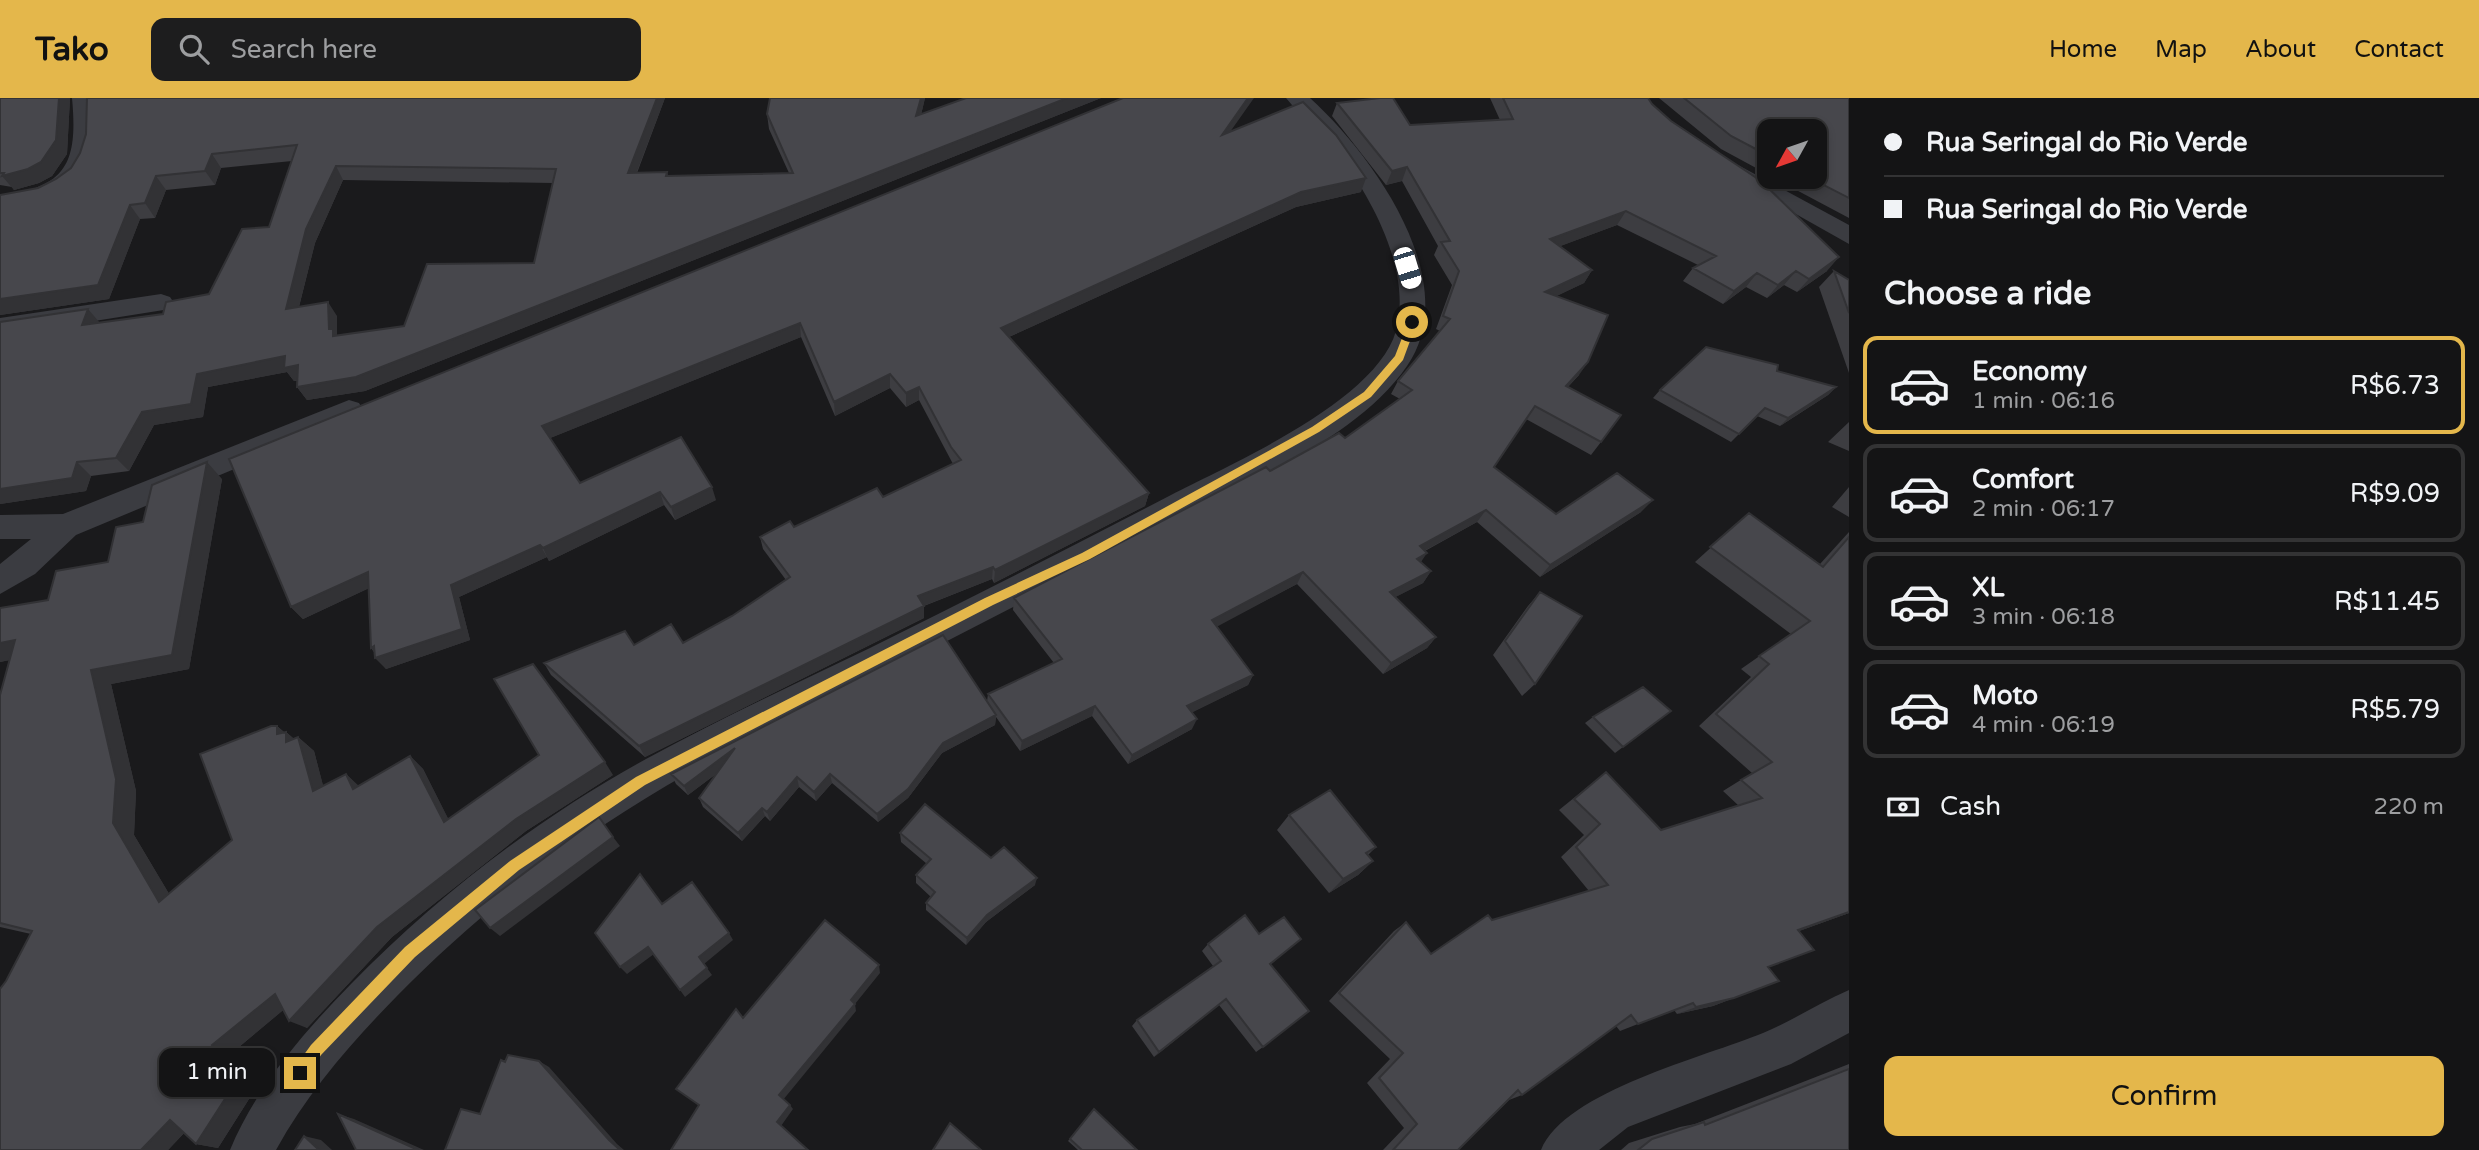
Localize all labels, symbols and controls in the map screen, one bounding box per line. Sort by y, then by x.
search box [151,18,641,81]
text: Tako [35,30,109,69]
icon: search [175,30,213,68]
text: Search here [231,34,377,65]
text: Home [2049,35,2117,64]
text: Map [2155,35,2207,64]
text: About [2245,35,2316,64]
text: Contact [2354,35,2444,64]
north arrow [1757,119,1827,189]
map controls [1757,119,1827,189]
text: Rua Seringal do Rio Verde [1926,127,2248,158]
text: Rua Seringal do Rio Verde [1926,194,2248,225]
car [1391,245,1424,291]
text: Choose a ride [1884,275,2091,313]
route start [1396,306,1428,338]
icon: car [1888,354,1951,417]
text: Economy [1972,356,2087,387]
text: R$6.73 [2350,370,2440,401]
text: 1 min · 06:16 [1972,387,2115,415]
icon: car [1888,462,1951,525]
text: Comfort [1972,464,2074,495]
text: R$9.09 [2350,478,2440,509]
text: 2 min · 06:17 [1972,495,2115,523]
icon: car [1888,570,1951,633]
text: XL [1972,572,2004,603]
text: R$11.45 [2334,586,2440,617]
text: 3 min · 06:18 [1972,603,2115,631]
icon: car [1888,678,1951,741]
text: Moto [1972,680,2038,711]
text: R$5.79 [2350,694,2440,725]
text: 4 min · 06:19 [1972,711,2115,739]
icon: cash [1884,788,1922,826]
text: Cash [1940,791,2001,822]
text: 220 m [2374,793,2444,821]
callout: 1 min [160,1048,276,1098]
button: Confirm [1884,1056,2444,1136]
route end [284,1057,316,1089]
text: 1 min [186,1058,248,1086]

